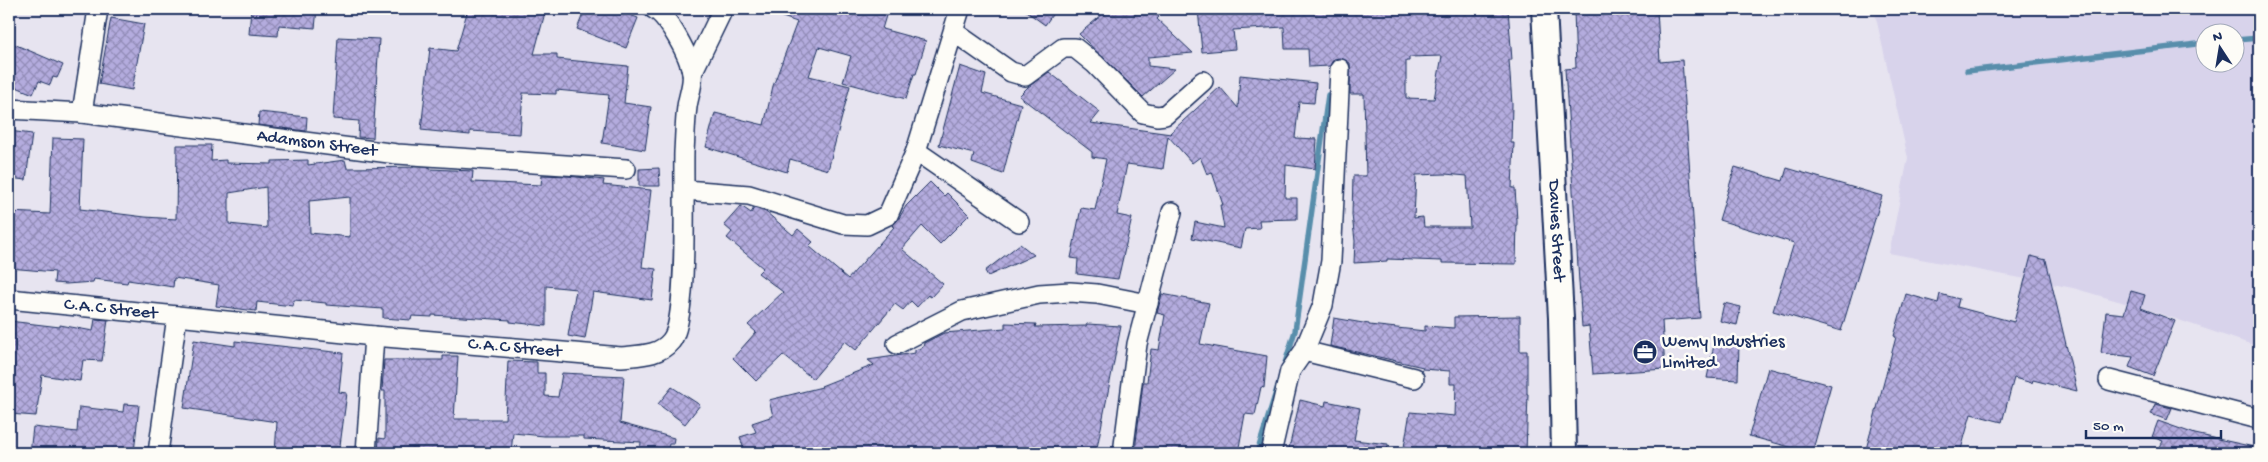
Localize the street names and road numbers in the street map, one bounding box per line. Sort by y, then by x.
street label: Adamson Street [256,125,380,162]
street label: Davies Street [1543,178,1570,284]
street label: C.A.C Street [63,294,160,325]
street label: C.A.C Street [467,334,564,363]

